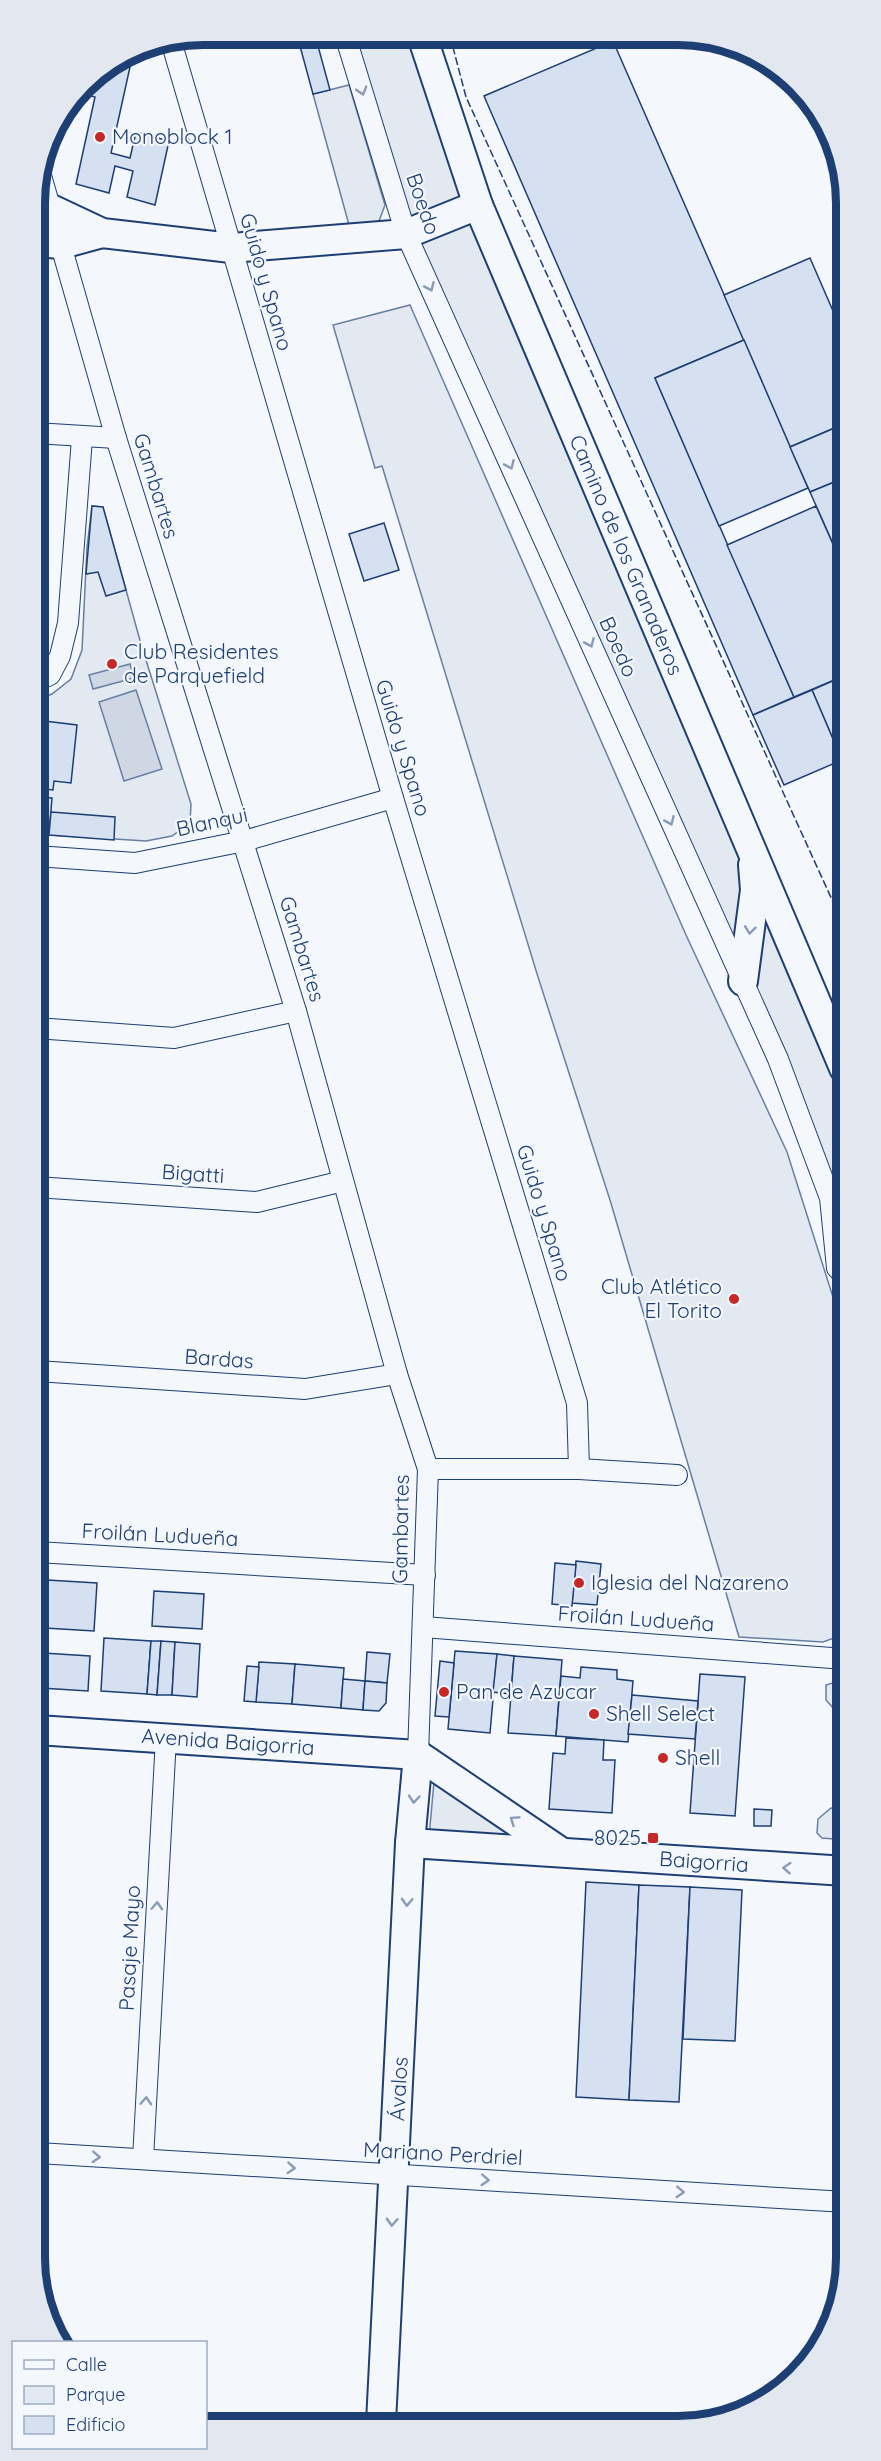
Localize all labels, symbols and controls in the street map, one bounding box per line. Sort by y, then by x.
one-way arrow [355,85,367,96]
place label: Monoblock 1 [112,123,233,149]
marker: Monoblock 1 [93,130,107,144]
street label: Boedo [401,169,447,238]
street label: Guido y Spano [235,210,299,354]
one-way arrow [422,281,434,292]
street label: Gambartes [129,430,185,542]
street label: Camino de los Granaderos [564,430,689,679]
one-way arrow [503,459,515,470]
street label: Boedo [594,612,644,681]
one-way arrow [583,636,595,647]
place label: Club Residentes de Parquefield [124,638,278,688]
marker: Club Residentes de Parquefield [105,657,119,671]
street label: Guido y Spano [371,676,437,819]
street label: Blanqui [174,801,250,841]
one-way arrow [663,814,675,825]
street label: Gambartes [275,893,331,1005]
one-way arrow [744,926,757,935]
street label: Guido y Spano [512,1141,578,1284]
street label: Bigatti [161,1158,225,1188]
place label: Club Atlético El Torito [601,1273,722,1323]
marker: Club Atlético El Torito [727,1292,741,1306]
street label: Bardas [184,1343,255,1373]
street label: Gambartes [386,1474,414,1584]
street label: Froilán Ludueña [81,1517,239,1551]
place label: Iglesia del Nazareno [591,1569,789,1595]
marker: Iglesia del Nazareno [572,1576,586,1590]
street label: Froilán Ludueña [557,1600,715,1636]
place label: Pan de Azucar [456,1678,597,1704]
marker: Pan de Azucar [437,1685,451,1699]
place label: Shell Select [606,1700,715,1726]
marker: Shell Select [587,1707,601,1721]
street label: Avenida Baigorria [141,1722,315,1760]
place label: Shell [675,1744,720,1770]
marker: Shell [656,1751,670,1765]
one-way arrow [408,1795,421,1804]
one-way arrow [510,1816,521,1827]
place label: 8025 [594,1824,641,1850]
marker: 8025 [646,1831,660,1845]
street label: Baigorria [658,1845,750,1877]
one-way arrow [783,1861,792,1874]
street label: Pasaje Mayo [113,1884,145,2011]
one-way arrow [401,1897,414,1906]
one-way arrow [150,1902,163,1911]
street label: Ávalos [383,2056,413,2122]
one-way arrow [140,2096,153,2105]
street label: Mariano Perdriel [363,2136,523,2170]
one-way arrow [92,2150,101,2163]
one-way arrow [286,2162,295,2175]
one-way arrow [481,2174,490,2187]
one-way arrow [676,2185,685,2198]
one-way arrow [386,2218,399,2227]
legend [12,2341,207,2449]
text: Calle [66,2353,107,2376]
text: Parque [66,2383,125,2406]
text: Edificio [66,2413,125,2436]

